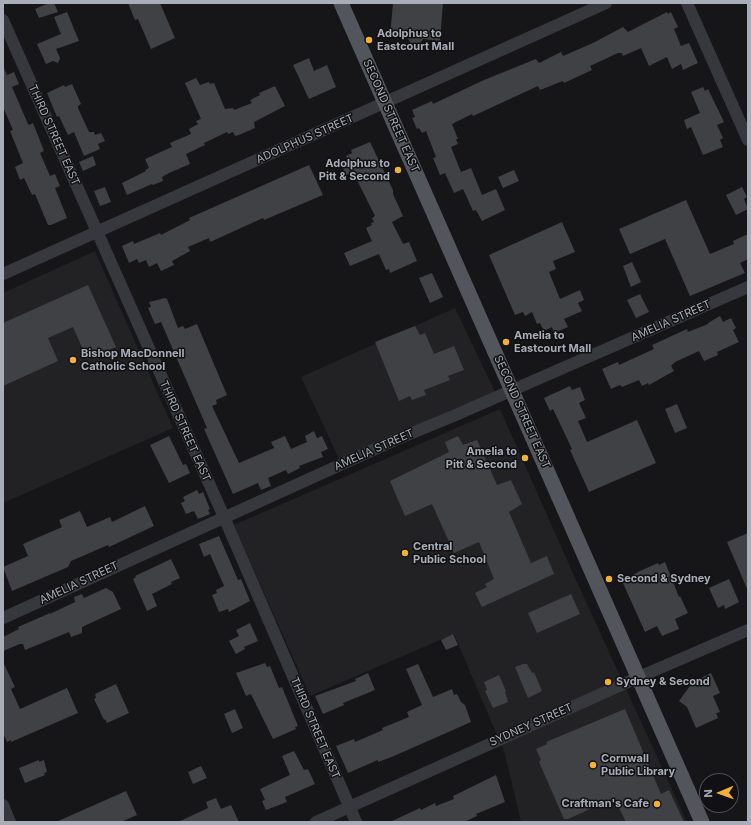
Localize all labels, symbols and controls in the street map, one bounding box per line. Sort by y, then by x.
place label: Adolphus to Eastcourt Mall [377,27,454,53]
marker: Adolphus to Eastcourt Mall [364,35,374,45]
street label: SECOND STREET EAST [360,57,422,175]
street label: THIRD STREET EAST [26,82,82,188]
street label: ADOLPHUS STREET [254,112,356,166]
place label: Adolphus to Pitt & Second [319,157,390,183]
marker: Adolphus to Pitt & Second [393,165,403,175]
street label: AMELIA STREET [629,298,713,344]
place label: Amelia to Eastcourt Mall [514,329,591,355]
marker: Amelia to Eastcourt Mall [501,337,511,347]
place label: Bishop MacDonnell Catholic School [81,347,185,373]
street label: SECOND STREET EAST [491,353,553,471]
marker: Bishop MacDonnell Catholic School [68,355,78,365]
street label: THIRD STREET EAST [157,378,213,484]
street label: AMELIA STREET [332,427,416,473]
place label: Amelia to Pitt & Second [446,445,517,471]
marker: Amelia to Pitt & Second [520,453,530,463]
place label: Central Public School [413,540,486,566]
marker: Central Public School [400,548,410,558]
street label: AMELIA STREET [37,559,121,607]
place label: Second & Sydney [617,572,711,586]
marker: Second & Sydney [604,574,614,584]
street label: THIRD STREET EAST [288,675,342,781]
place label: Sydney & Second [616,675,710,689]
marker: Sydney & Second [603,677,613,687]
street label: SYDNEY STREET [487,701,575,749]
place label: Cornwall Public Library [601,752,675,778]
marker: Cornwall Public Library [588,760,598,770]
north arrow [699,773,739,813]
text: N [701,789,715,798]
place label: Craftman's Cafe [562,797,649,811]
marker: Craftman's Cafe [652,799,662,809]

